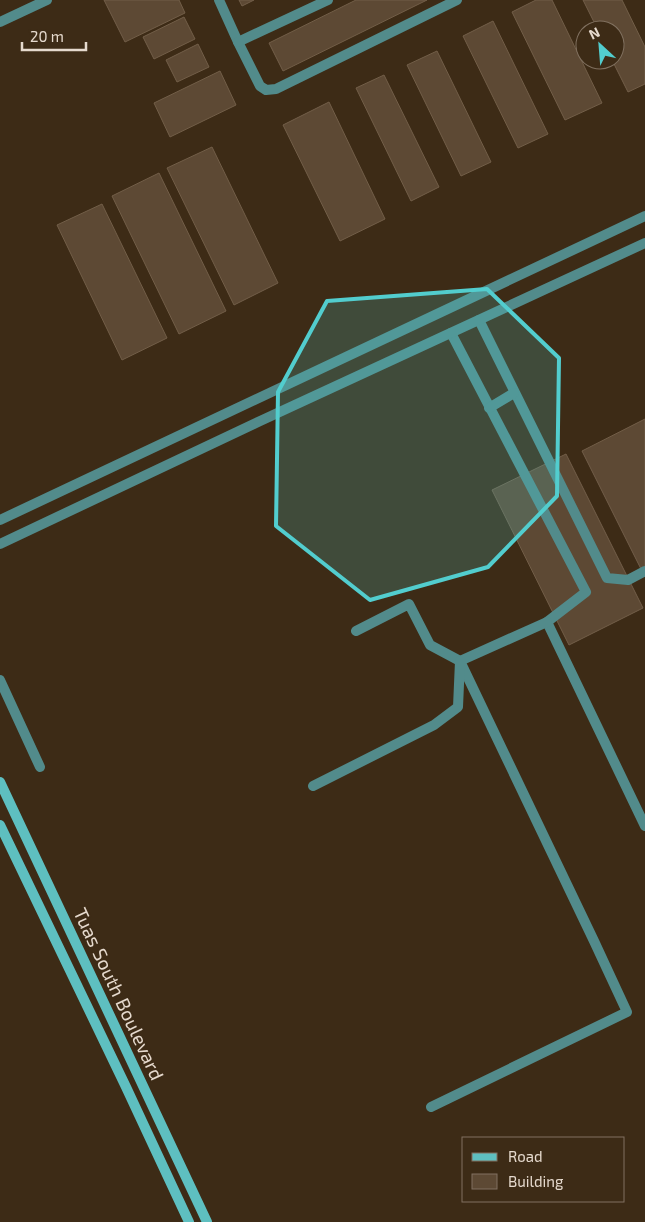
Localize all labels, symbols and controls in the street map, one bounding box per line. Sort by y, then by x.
scale bar [22,20,86,52]
north arrow [575,20,625,70]
text: N [586,23,602,43]
text: 20 m [30,27,64,45]
street label: Tuas South Boulevard [69,904,169,1083]
legend [462,1137,625,1202]
text: Road [508,1147,543,1165]
text: Building [508,1172,564,1190]

